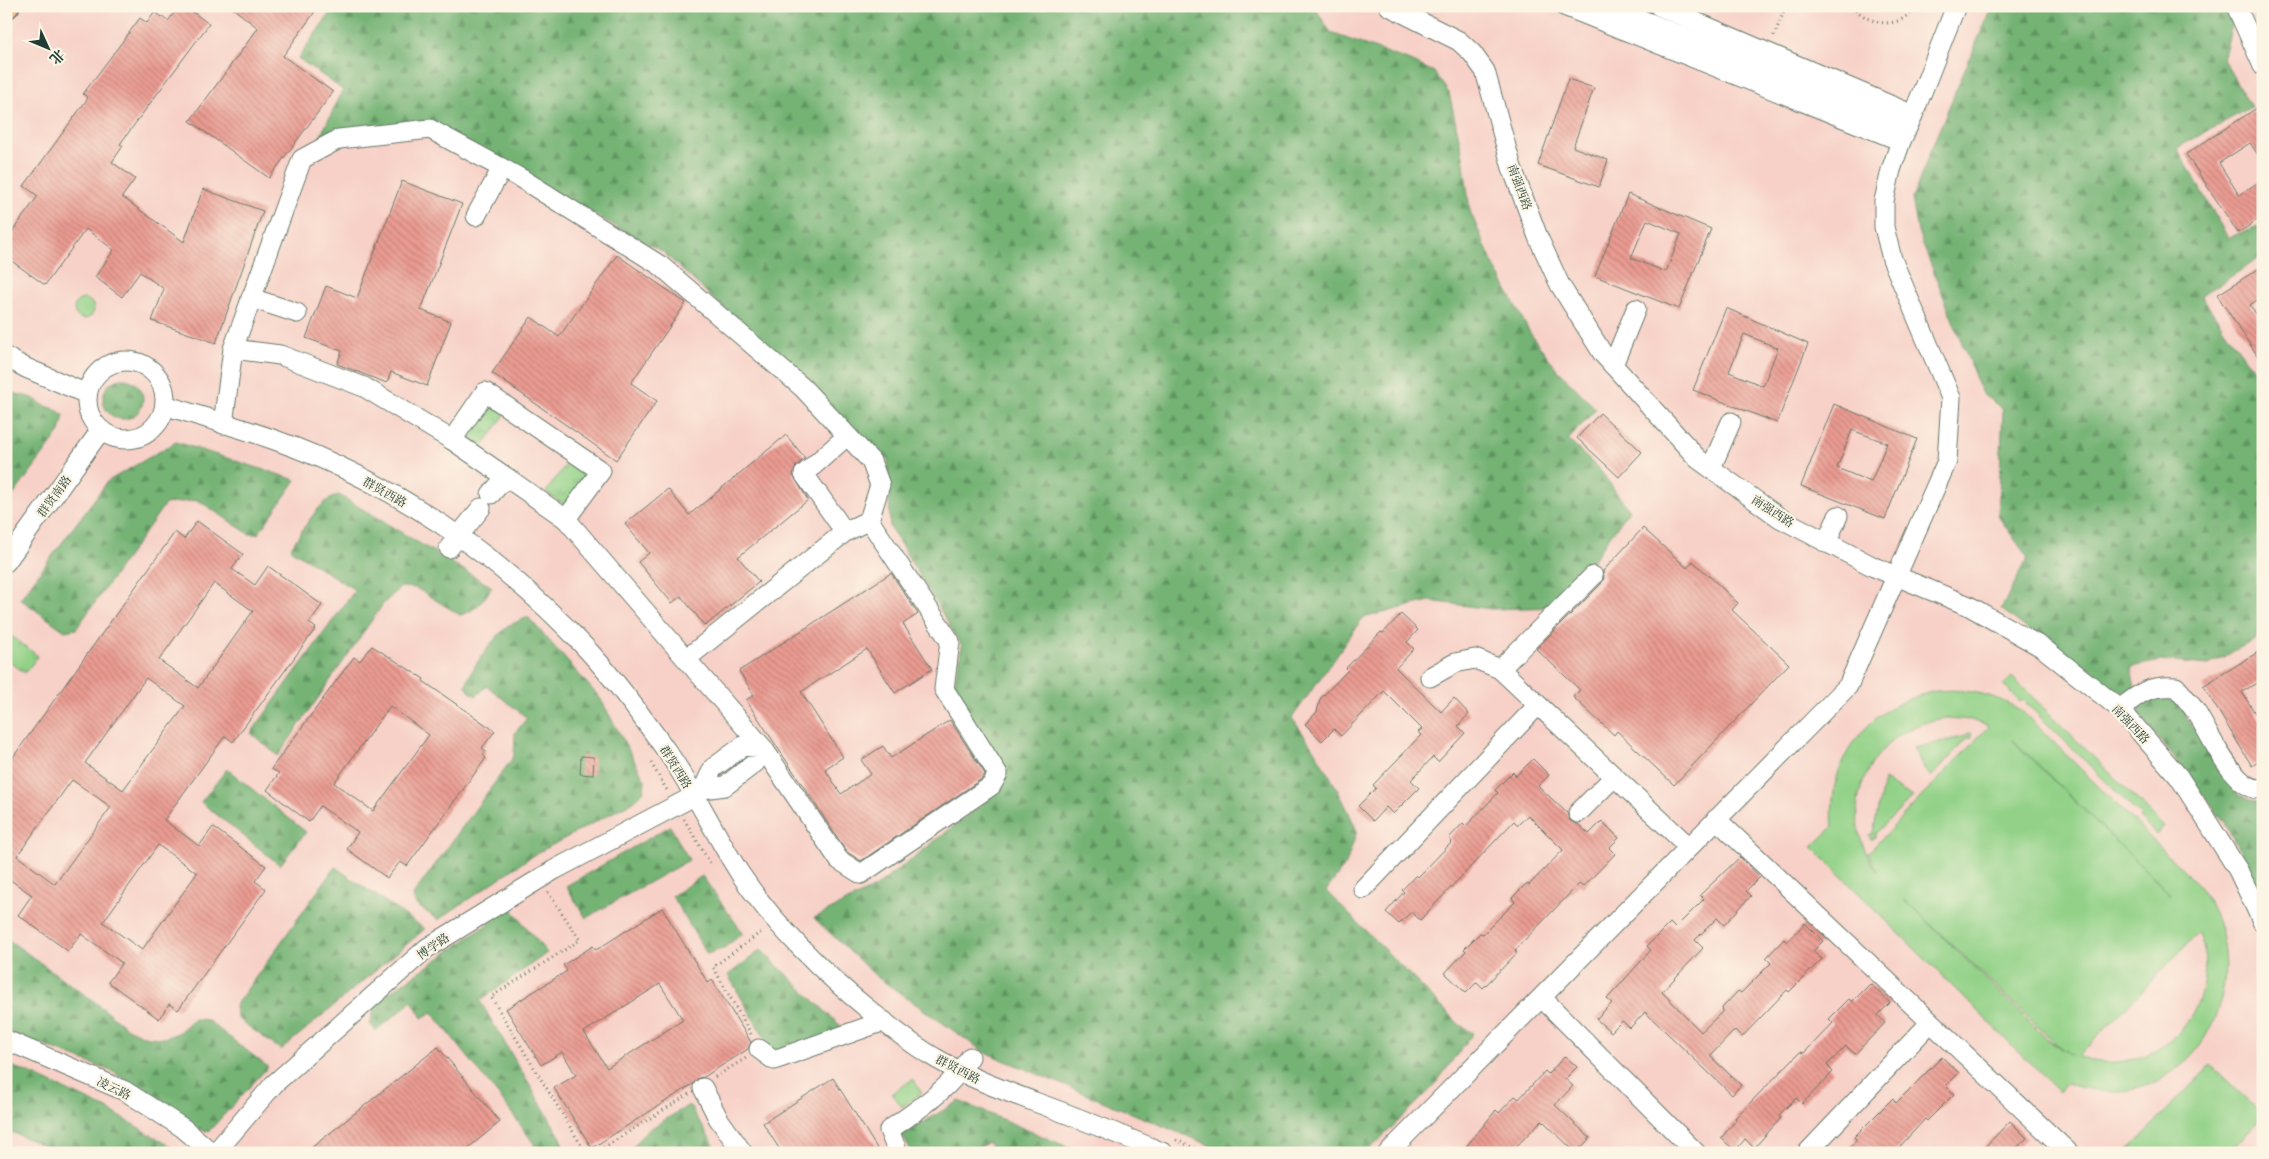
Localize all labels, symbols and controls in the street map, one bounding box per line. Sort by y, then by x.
north arrow [22,22,72,72]
text: 北 [46,46,69,68]
street label: 南强西路 [1505,162,1535,212]
street label: 群贤南路 [34,472,74,520]
street label: 群贤西路 [360,474,410,510]
street label: 南强西路 [1749,492,1797,530]
street label: 南强西路 [2109,701,2153,747]
street label: 群贤西路 [657,743,695,791]
street label: 博学路 [414,930,452,962]
street label: 群贤西路 [933,1051,983,1087]
street label: 凌云路 [95,1073,133,1103]

